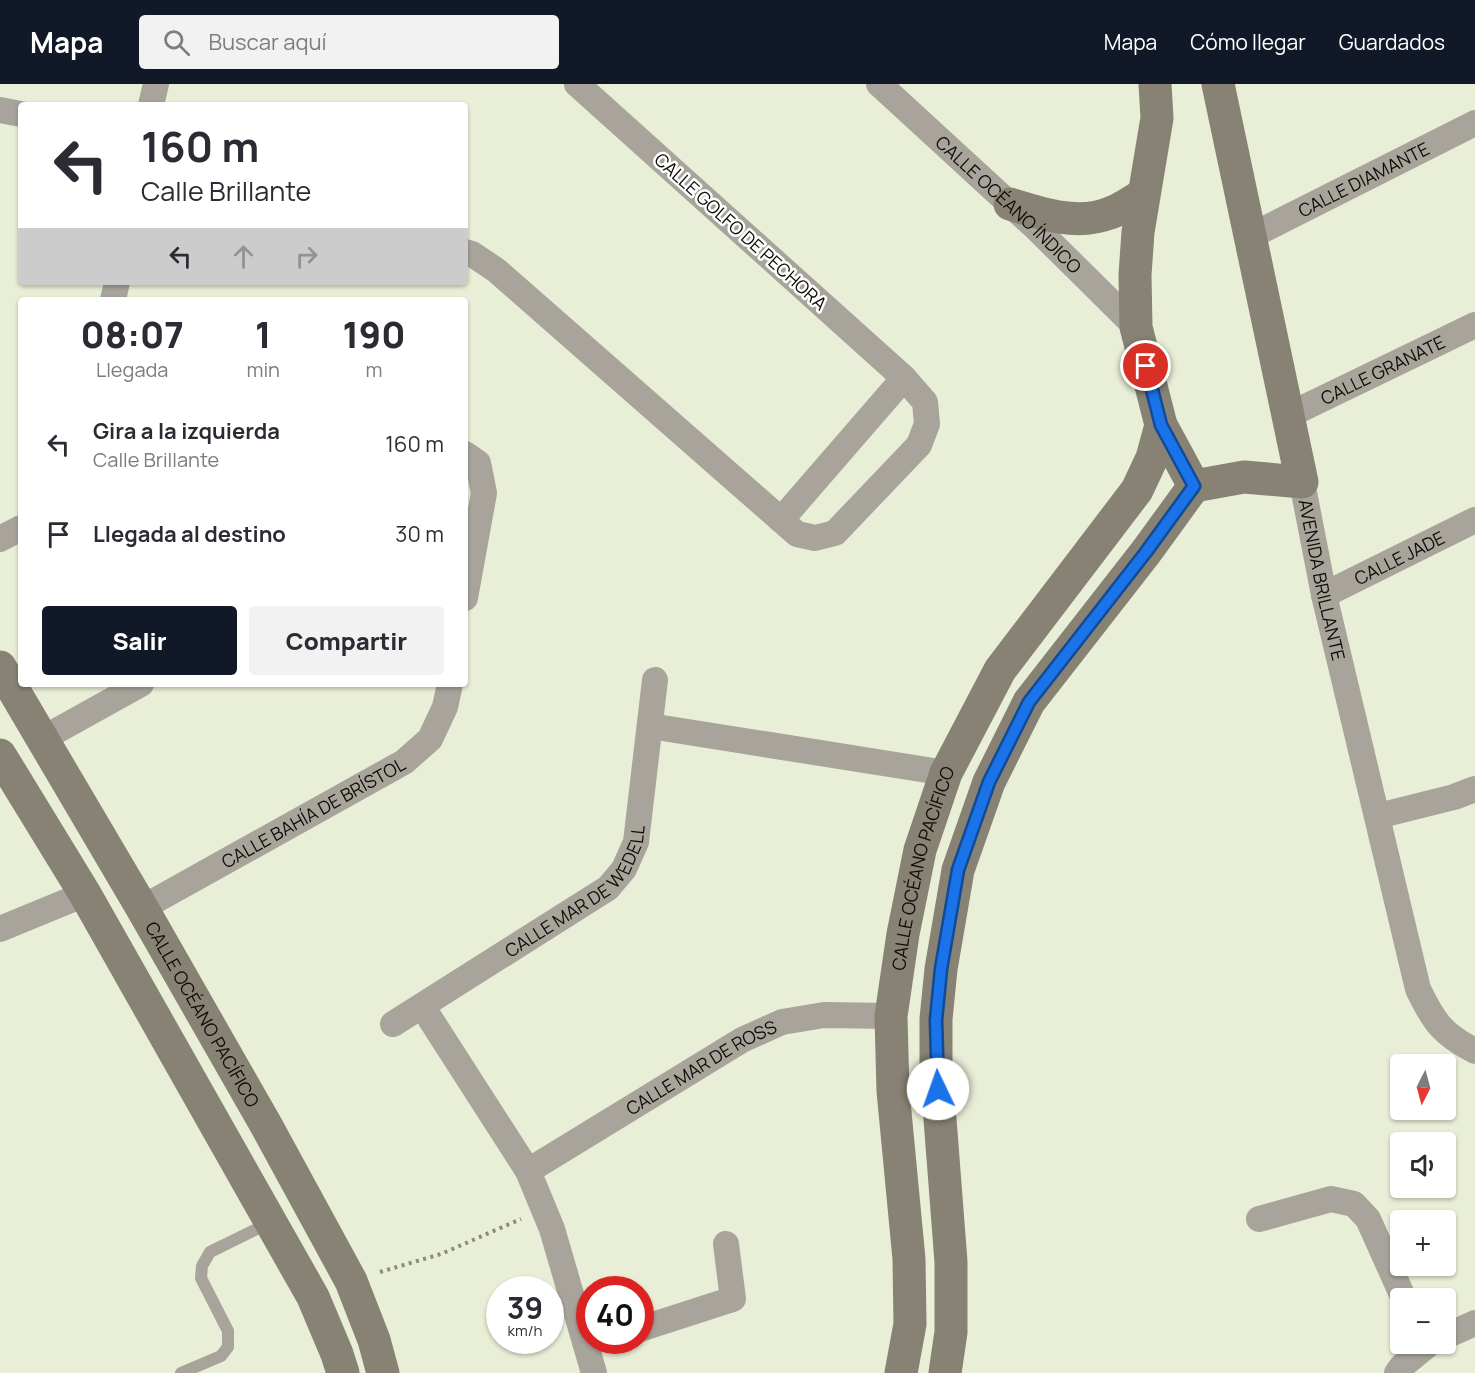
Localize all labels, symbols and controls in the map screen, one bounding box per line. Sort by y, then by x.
search box [139,15,559,69]
text: Mapa [30,23,103,61]
icon: search [160,26,193,59]
text: Buscar aquí [208,27,327,57]
text: Mapa [1104,28,1157,56]
text: Cómo llegar [1190,28,1306,56]
text: Guardados [1339,28,1445,56]
text: 160 m [141,117,259,175]
icon: left [42,126,120,204]
street label: CALLE OCÉANO ÍNDICO [931,130,1087,279]
street label: CALLE DIAMANTE [1294,136,1433,222]
street label: CALLE GOLFO DE PECHORA [650,147,833,315]
text: Calle Brillante [141,172,311,209]
icon: left [164,240,197,273]
icon: ahead [227,240,260,273]
icon: right [290,240,323,273]
text: 08:07 [81,310,184,359]
text: 1 [255,310,271,359]
text: 190 [342,310,405,359]
street label: CALLE GRANATE [1316,329,1449,410]
pin [1120,340,1171,391]
icon: arrive [1129,349,1162,382]
text: Llegada [96,356,168,383]
text: min [246,356,280,383]
text: m [365,356,382,383]
text: Gira a la izquierda [93,416,280,446]
icon: left [42,428,75,461]
text: 160 m [385,429,444,459]
text: Calle Brillante [93,446,219,473]
street label: AVENIDA BRILLANTE [1294,497,1351,663]
icon: arrive [42,518,75,551]
text: Llegada al destino [93,519,286,549]
text: 30 m [395,519,444,549]
street label: CALLE JADE [1350,525,1448,590]
button: Salir [42,606,237,675]
button: Compartir [249,606,444,675]
street label: CALLE BAHÍA DE BRÍSTOL [217,752,409,873]
street label: CALLE OCÉANO PACÍFICO [886,762,960,972]
street label: CALLE MAR DE WEDELL [500,824,650,962]
street label: CALLE OCÉANO PACÍFICO [140,917,265,1111]
street label: CALLE MAR DE ROSS [621,1014,780,1120]
north arrow [1390,1054,1456,1120]
map controls [1390,1054,1456,1354]
position arrow [906,1057,970,1121]
button: sound [1390,1132,1456,1198]
button: + [1390,1210,1456,1276]
speed limit sign: 40 [576,1276,654,1354]
text: 39 [507,1287,543,1328]
button: − [1390,1288,1456,1354]
text: km/h [508,1320,542,1341]

